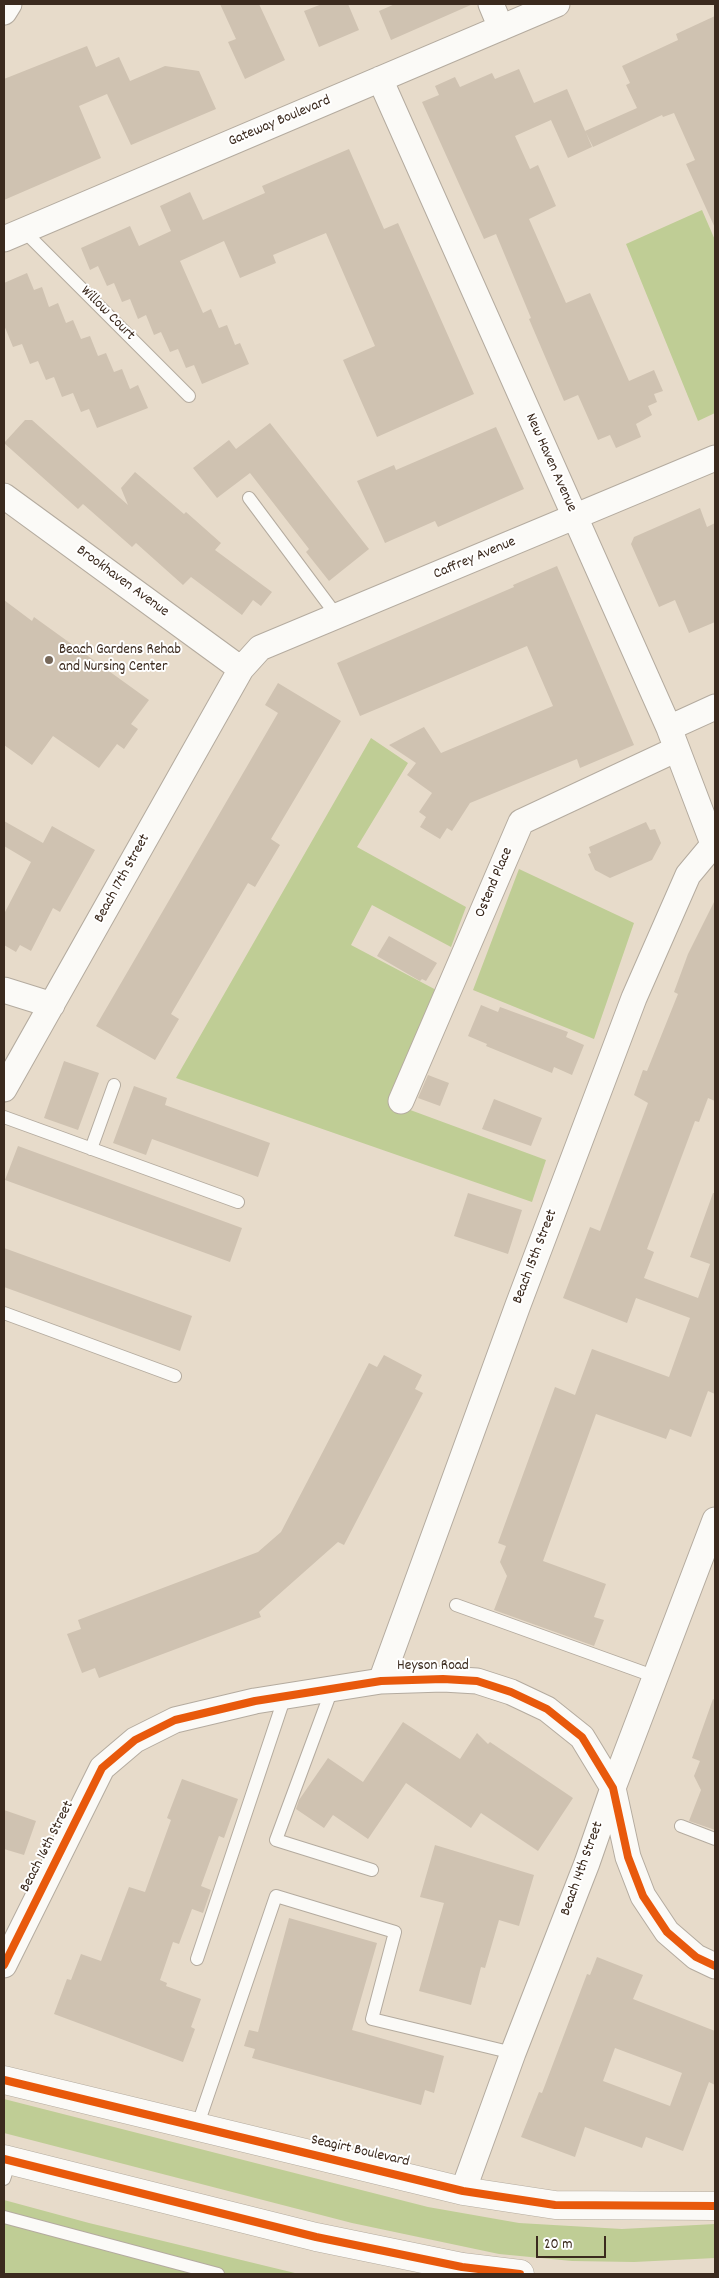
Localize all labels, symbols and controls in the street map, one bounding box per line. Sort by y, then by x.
street label: Gateway Boulevard [226,92,334,152]
street label: Willow Court [76,283,138,345]
street label: New Haven Avenue [520,411,580,515]
street label: Caffrey Avenue [431,534,519,584]
street label: Brookhaven Avenue [72,542,172,622]
place label: Beach Gardens Rehab and Nursing Center [59,642,181,677]
marker: Beach Gardens Rehab and Nursing Center [43,654,55,666]
street label: Beach 17th Street [91,832,155,926]
street label: Ostend Place [472,845,518,921]
street label: Beach 15th Street [510,1207,562,1307]
street label: Heyson Road [397,1658,469,1676]
street label: Beach 16th Street [17,1798,79,1896]
street label: Beach 14th Street [558,1819,608,1919]
street label: Seagirt Boulevard [309,2132,411,2172]
scale bar [539,2226,609,2258]
text: 20 m [544,2234,572,2256]

